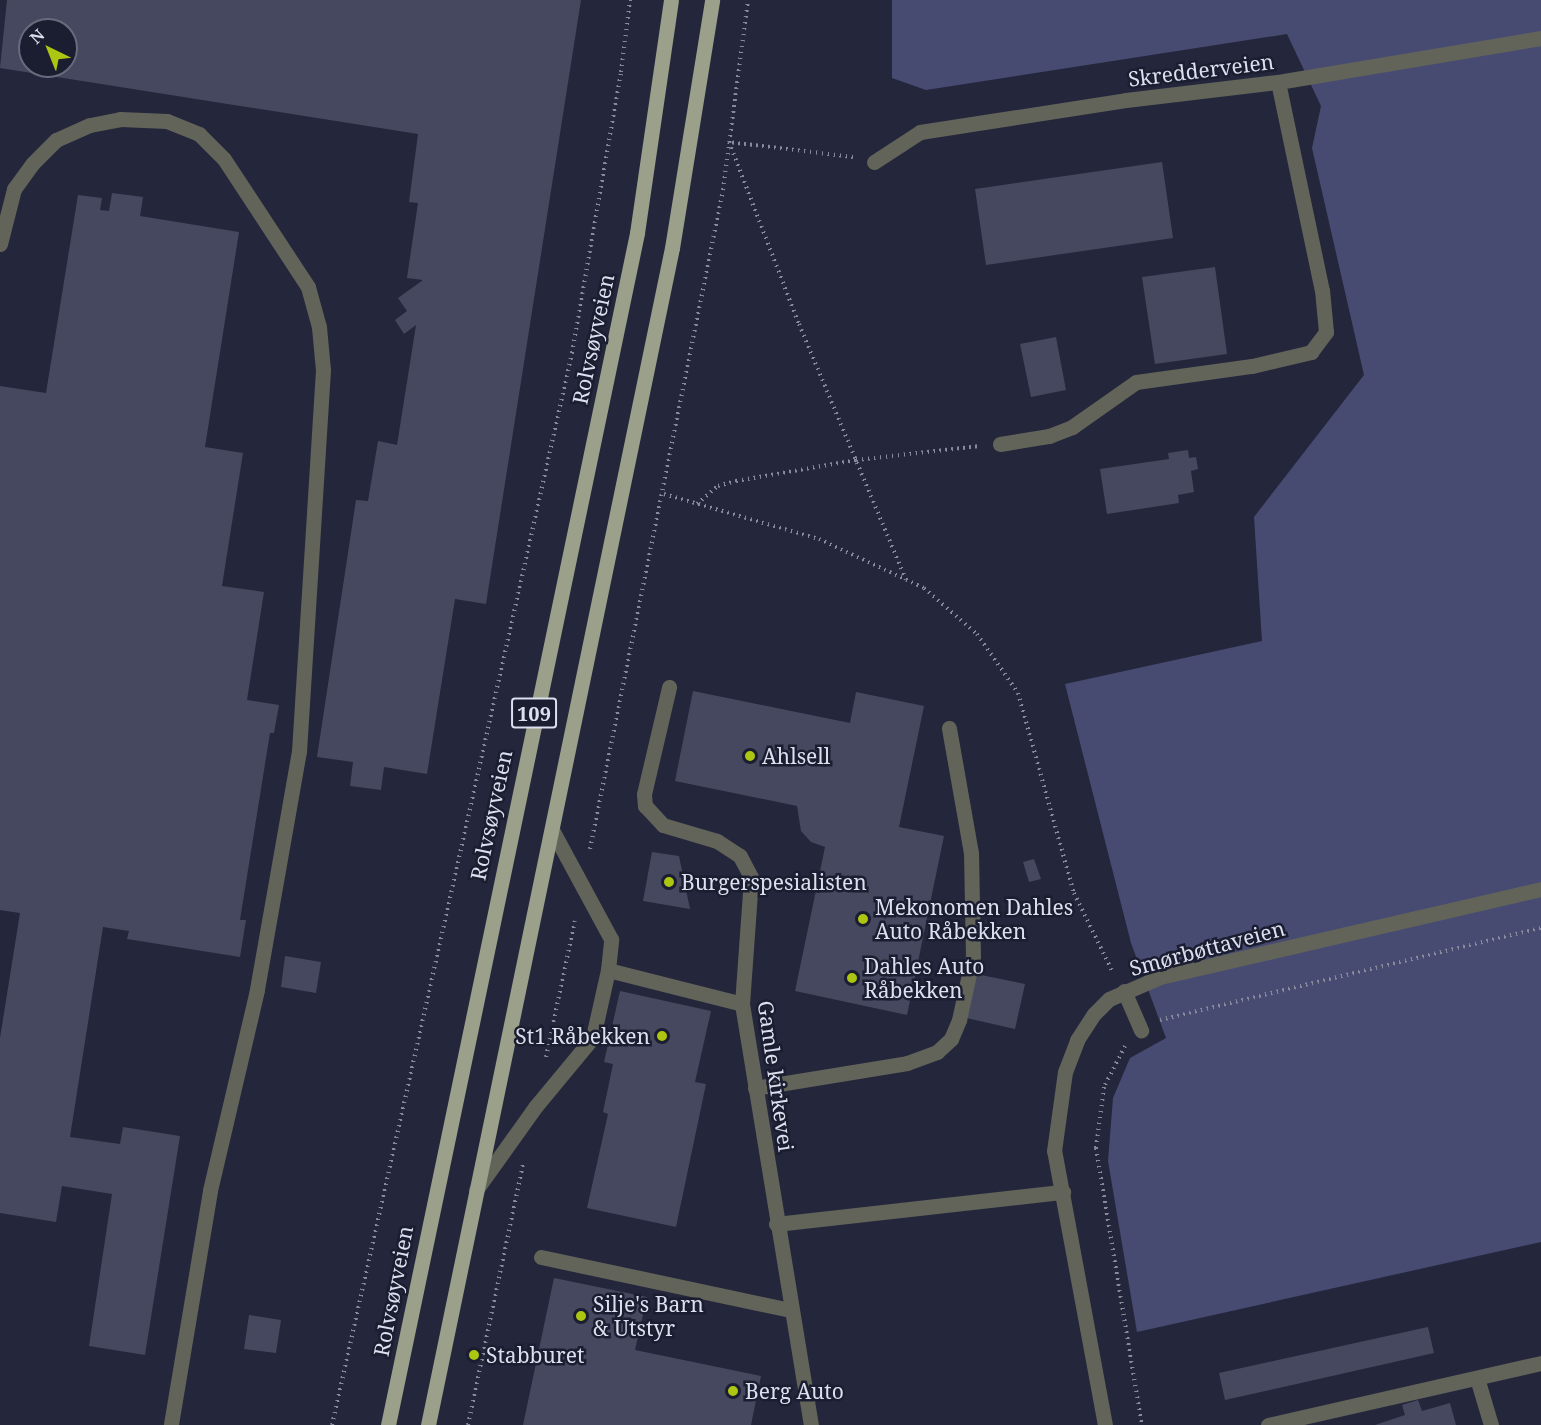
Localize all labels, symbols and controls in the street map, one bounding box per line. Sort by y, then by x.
north arrow [18,18,78,78]
text: N [25,24,49,49]
street label: Skredderveien [1127,49,1275,91]
street label: Rolvsøyveien [567,272,619,406]
road number: 109 [510,696,558,730]
place label: Ahlsell [762,743,830,769]
street label: Rolvsøyveien [465,748,517,882]
marker: Ahlsell [743,749,757,763]
place label: Burgerspesialisten [681,869,867,895]
marker: Burgerspesialisten [662,875,676,889]
place label: Mekonomen Dahles Auto Råbekken [875,894,1073,944]
marker: Mekonomen Dahles Auto Råbekken [856,912,870,926]
street label: Smørbøttaveien [1127,915,1287,981]
place label: Dahles Auto Råbekken [864,953,984,1003]
marker: Dahles Auto Råbekken [845,971,859,985]
street label: Gamle kirkevei [753,999,799,1153]
place label: St1 Råbekken [515,1023,650,1049]
marker: St1 Råbekken [655,1029,669,1043]
street label: Rolvsøyveien [368,1224,418,1358]
place label: Silje's Barn & Utstyr [593,1291,704,1341]
marker: Silje's Barn & Utstyr [574,1309,588,1323]
place label: Stabburet [486,1342,584,1368]
marker: Stabburet [467,1348,481,1362]
place label: Berg Auto [745,1378,844,1404]
marker: Berg Auto [726,1384,740,1398]

